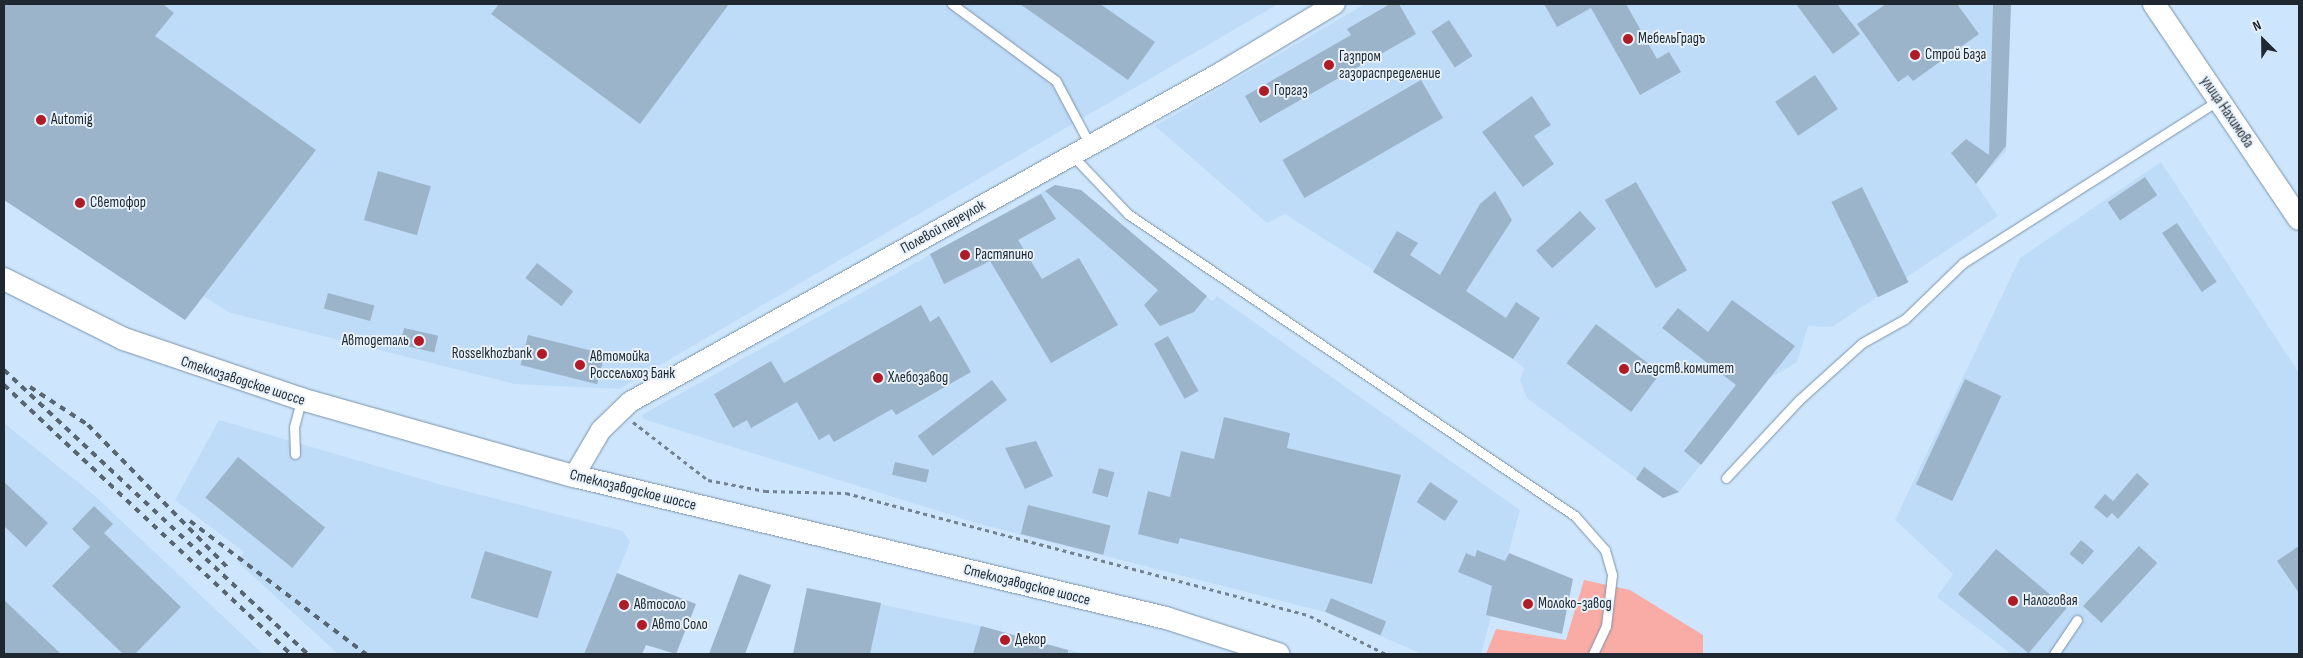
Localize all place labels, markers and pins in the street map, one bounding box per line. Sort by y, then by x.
place label: МебельГрадъ [1638,30,1706,48]
marker: МебельГрадъ [1622,33,1634,45]
place label: Строй База [1925,46,1986,64]
place label: Газпром газораспределение [1339,47,1441,82]
marker: Строй База [1909,49,1921,61]
marker: Газпром газораспределение [1323,59,1335,71]
place label: Горгаз [1274,82,1308,100]
marker: Горгаз [1258,85,1270,97]
place label: Automig [51,111,93,129]
marker: Automig [35,114,47,126]
place label: Светофор [90,194,146,212]
marker: Светофор [74,197,86,209]
place label: Растяпино [975,246,1033,264]
marker: Растяпино [959,249,971,261]
place label: Автодеталь [342,332,409,350]
marker: Автодеталь [413,335,425,347]
place label: Rosselkhozbank [452,345,532,363]
place label: Автомойка Россельхоз Банк [590,347,675,382]
marker: Rosselkhozbank [536,348,548,360]
marker: Автомойка Россельхоз Банк [574,359,586,371]
place label: Следств.комитет [1634,360,1734,378]
marker: Следств.комитет [1618,363,1630,375]
place label: Хлебозавод [888,369,948,387]
marker: Хлебозавод [872,372,884,384]
place label: Налоговая [2023,592,2078,610]
place label: Молоко-завод [1538,595,1612,613]
marker: Налоговая [2007,595,2019,607]
place label: Автосоло [634,596,686,614]
marker: Молоко-завод [1522,598,1534,610]
marker: Автосоло [618,599,630,611]
place label: Авто Соло [652,616,708,634]
marker: Авто Соло [636,619,648,631]
place label: Декор [1015,631,1046,649]
marker: Декор [999,634,1011,646]

